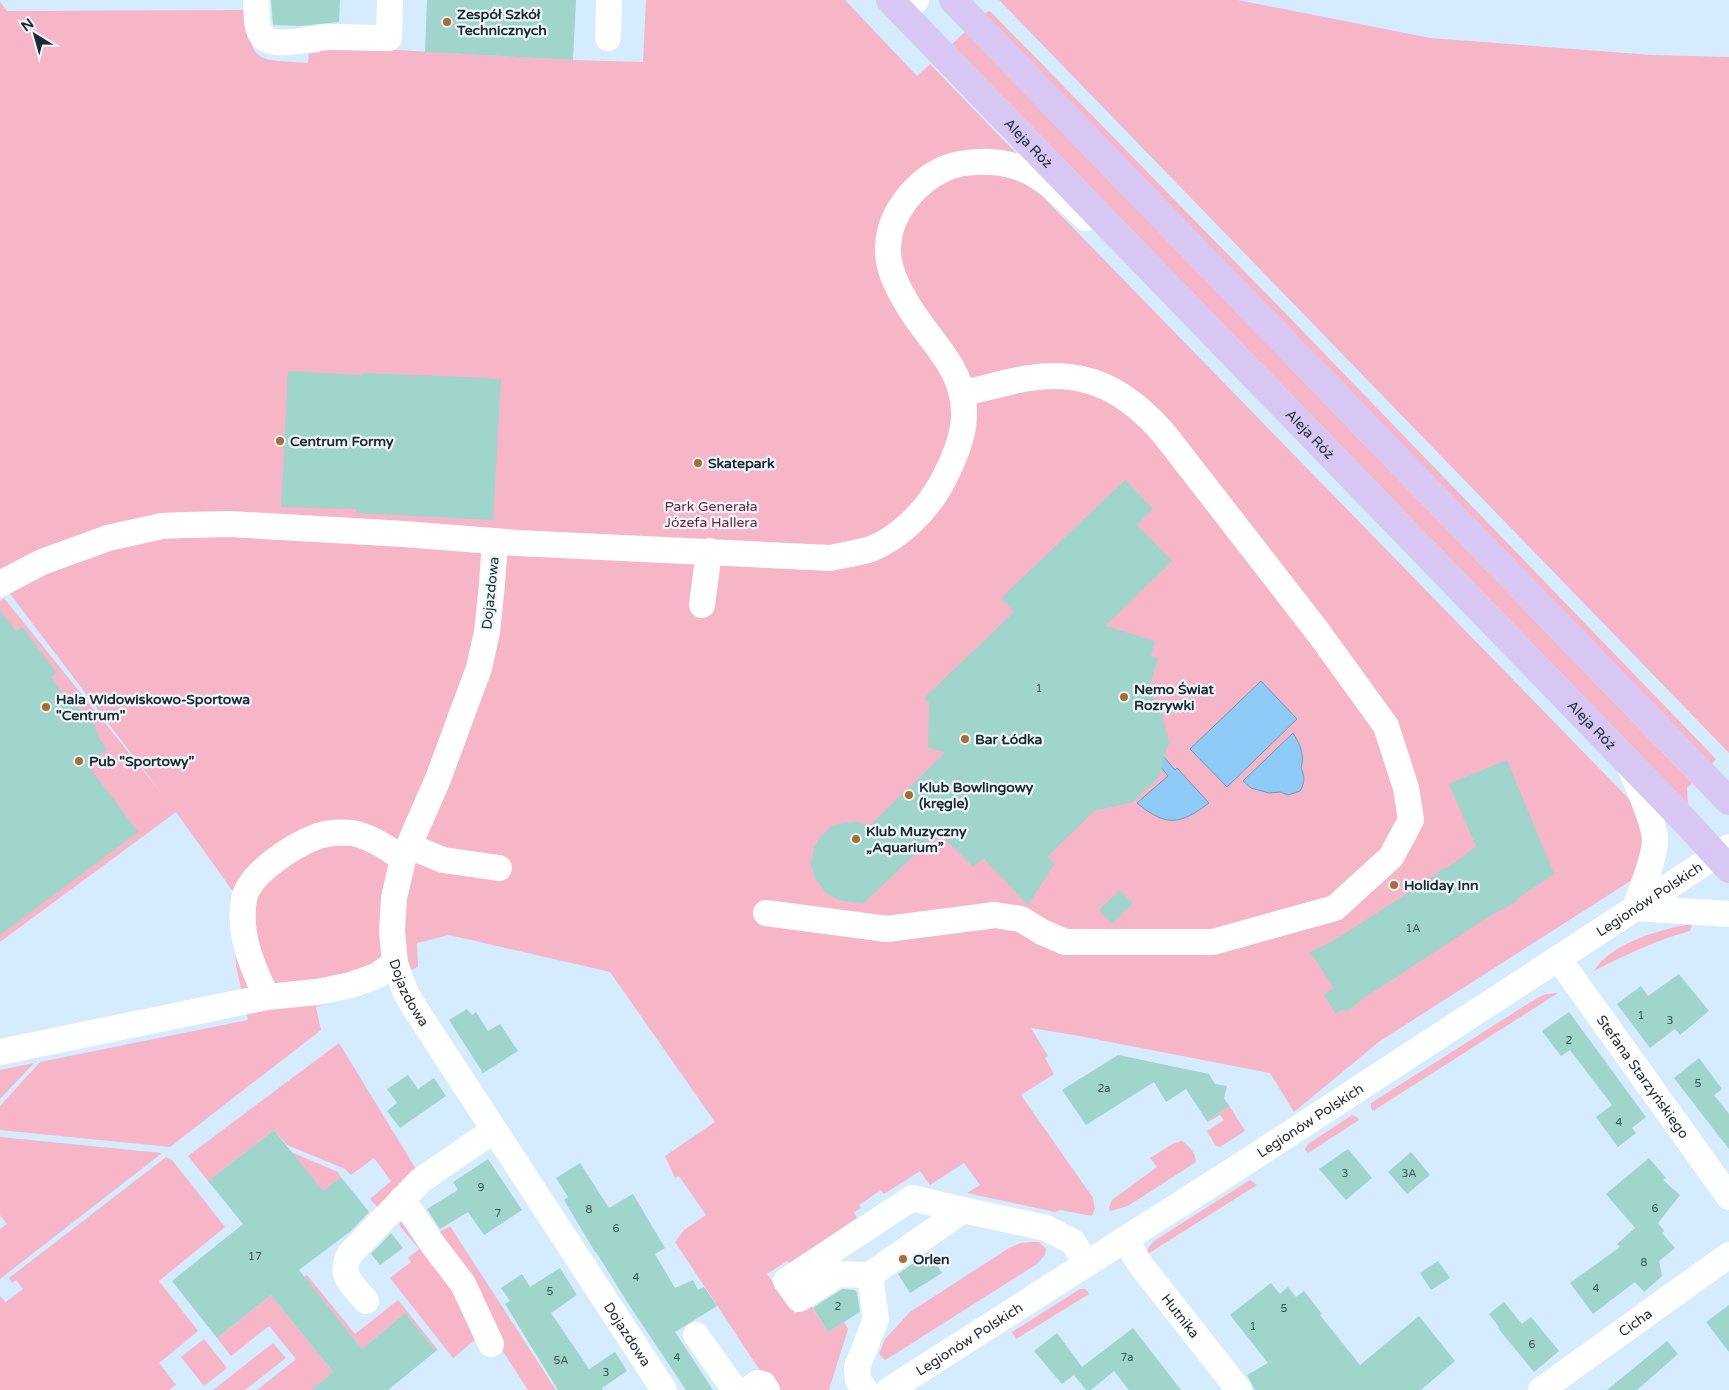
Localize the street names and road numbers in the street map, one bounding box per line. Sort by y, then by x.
street label: Aleja Róż [1000,115,1056,172]
street label: Aleja Róż [1282,406,1338,463]
street label: Dojazdowa [478,556,503,630]
street label: Aleja Róż [1564,697,1619,754]
street label: Legionów Polskich [1593,859,1706,940]
street label: Dojazdowa [385,957,432,1030]
street label: Stefana Starzyńskiego [1593,1012,1692,1142]
street label: Legionów Polskich [1254,1080,1367,1162]
street label: Hutnika [1158,1291,1203,1342]
street label: Dojazdowa [600,1299,654,1370]
street label: Legionów Polskich [913,1299,1026,1380]
street label: Cicha [1615,1305,1656,1340]

